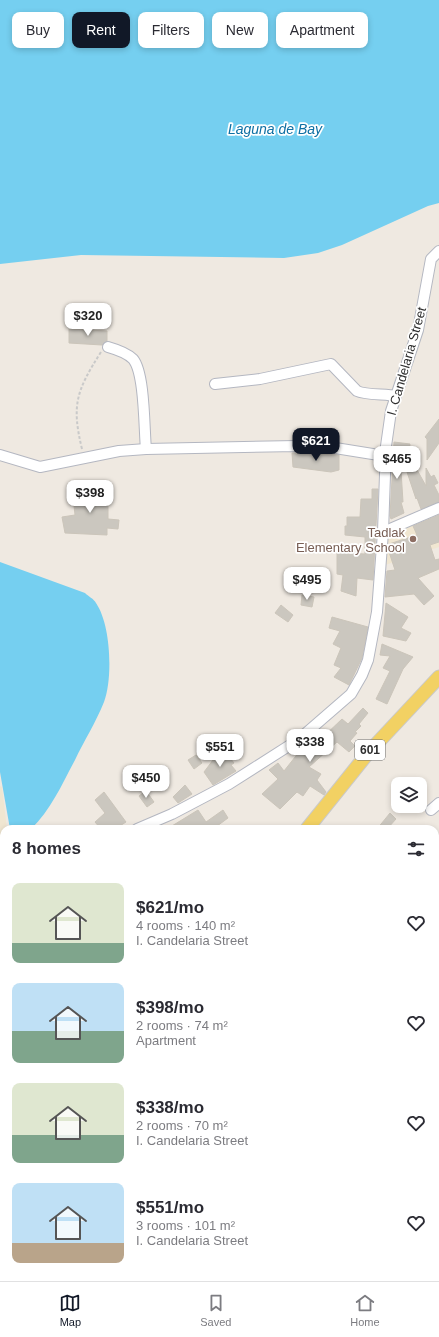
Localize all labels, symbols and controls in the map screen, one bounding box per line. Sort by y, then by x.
chip: Buy [12,12,64,48]
chip: Rent [72,12,130,48]
chip: Filters [138,12,204,48]
chip: New [212,12,268,48]
chip: Apartment [276,12,368,48]
water label: Laguna de Bay [228,121,323,137]
pin: $320 [64,303,112,337]
street label: I. Candelaria Street [384,305,429,417]
text: $320 [74,308,102,323]
pin: $621 [292,428,340,462]
text: $621 [302,433,330,448]
pin: $465 [373,446,421,480]
text: $465 [383,451,411,466]
pin: $398 [66,480,114,514]
text: $398 [76,485,104,500]
place label: Tadlak Elementary School [296,525,406,555]
marker: Tadlak Elementary School [408,534,418,544]
pin: $495 [283,567,331,601]
text: $495 [293,572,321,587]
pin: $338 [286,729,334,763]
pin: $551 [196,734,244,768]
text: $338 [296,734,324,749]
text: $551 [206,739,234,754]
road number: 601 [355,740,385,760]
pin: $450 [122,765,170,799]
text: $450 [132,770,160,785]
map controls [391,777,427,813]
button: layers [391,777,427,813]
icon: filters [405,838,427,860]
text: 8 homes [12,839,81,858]
text: $621/mo [136,898,204,917]
icon: home [44,899,92,947]
icon: heart [405,912,427,934]
text: 4 rooms · 140 m² [136,918,235,933]
text: I. Candelaria Street [136,933,248,948]
text: $398/mo [136,998,204,1017]
icon: home [44,999,92,1047]
icon: heart [405,1012,427,1034]
text: 2 rooms · 74 m² [136,1018,228,1033]
text: Apartment [136,1033,196,1048]
text: $338/mo [136,1098,204,1117]
icon: home [44,1099,92,1147]
icon: heart [405,1112,427,1134]
text: 2 rooms · 70 m² [136,1118,228,1133]
text: I. Candelaria Street [136,1133,248,1148]
text: $551/mo [136,1198,204,1217]
icon: home [44,1199,92,1247]
icon: heart [405,1212,427,1234]
text: 3 rooms · 101 m² [136,1218,235,1233]
text: I. Candelaria Street [136,1233,248,1248]
tab: Map [59,1292,81,1328]
tab: Saved [200,1292,231,1328]
tab: Home [350,1292,380,1328]

